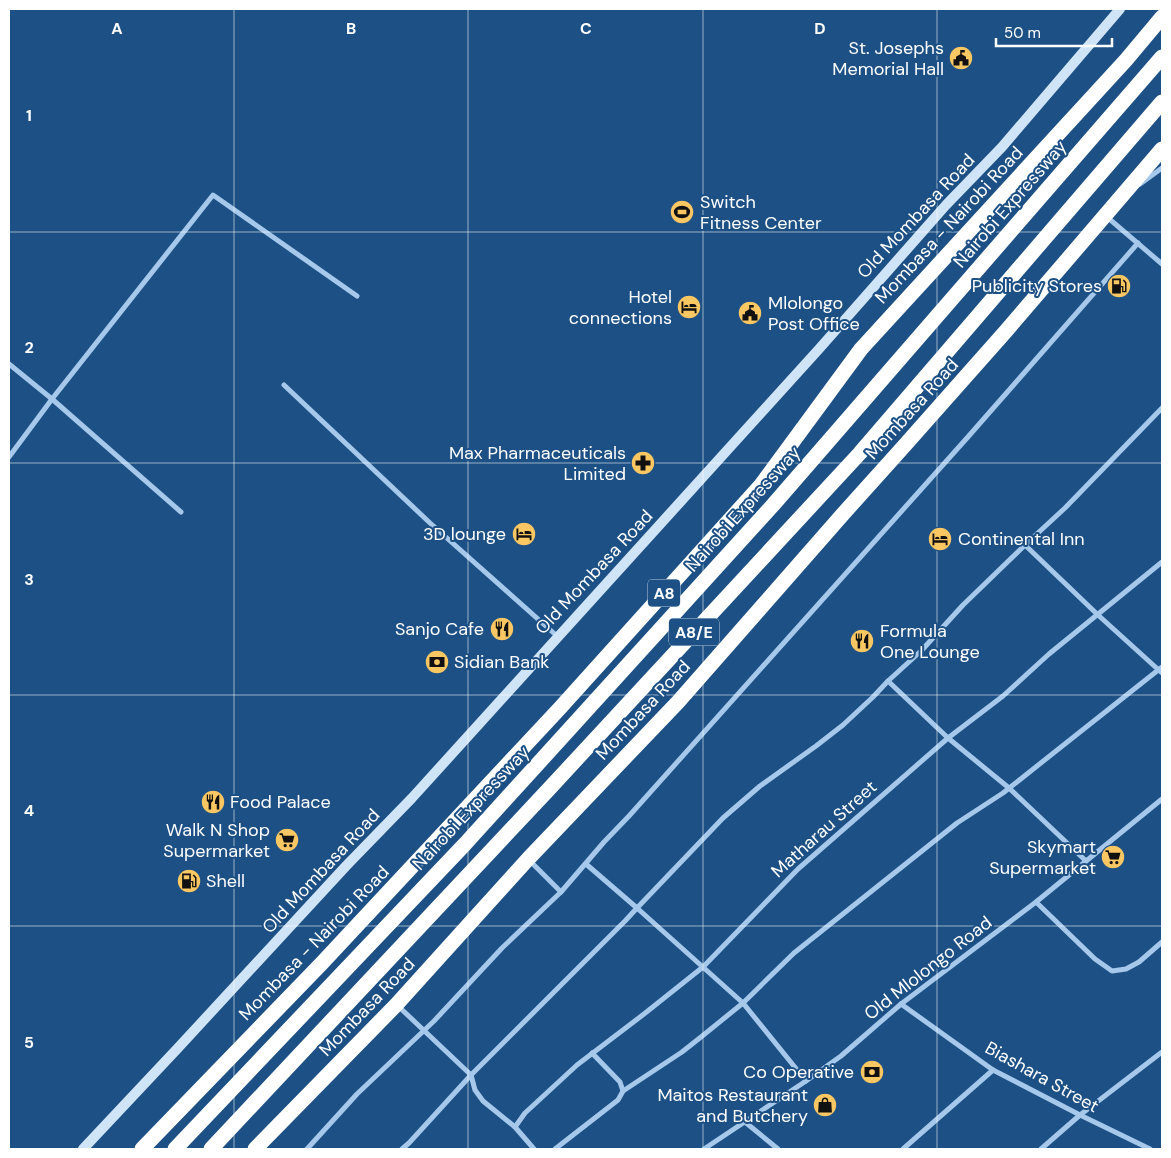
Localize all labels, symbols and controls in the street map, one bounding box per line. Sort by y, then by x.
scale bar [996,15,1112,47]
text: A [111,18,123,39]
text: B [346,18,356,39]
text: C [580,18,592,39]
text: D [814,18,826,39]
text: 50 m [1004,23,1041,43]
place label: St. Josephs Memorial Hall [832,36,944,81]
public building icon: St. Josephs Memorial Hall [948,45,974,71]
text: 1 [26,105,32,126]
street label: Nairobi Expressway [948,135,1072,273]
street label: Mombasa - Nairobi Road [870,141,1028,309]
street label: Old Mombasa Road [852,148,980,284]
place label: Switch Fitness Center [700,190,822,235]
sports icon: Switch Fitness Center [669,199,695,225]
fuel station icon: Publicity Stores [1106,273,1132,299]
place label: Publicity Stores [972,274,1102,298]
place label: Hotel connections [569,285,672,330]
place label: Mlolongo Post Office [768,291,860,336]
hotel icon: Hotel connections [676,294,702,320]
public building icon: Mlolongo Post Office [737,300,763,326]
text: 2 [24,337,34,358]
street label: Mombasa Road [860,353,964,465]
place label: Max Pharmaceuticals Limited [449,441,626,486]
street label: Nairobi Expressway [680,441,806,577]
pharmacy icon: Max Pharmaceuticals Limited [630,450,656,476]
street label: Old Mombasa Road [530,504,658,640]
hotel icon: 3D lounge [511,521,537,547]
place label: 3D lounge [423,522,506,546]
hotel icon: Continental Inn [927,526,953,552]
place label: Continental Inn [958,527,1085,551]
text: 3 [24,569,34,590]
road number: A8 [648,580,680,606]
restaurant icon: Sanjo Cafe [489,616,515,642]
place label: Sanjo Cafe [395,617,484,641]
road number: A8/E [669,618,719,646]
place label: Formula One Lounge [880,619,980,664]
restaurant icon: Formula One Lounge [849,628,875,654]
bank icon: Sidian Bank [424,649,450,675]
place label: Sidian Bank [454,650,549,674]
street label: Mombasa Road [590,655,696,765]
street label: Nairobi Expressway [407,741,535,875]
street label: Matharau Street [766,775,882,883]
restaurant icon: Food Palace [200,789,226,815]
place label: Food Palace [230,790,331,814]
text: 4 [24,800,34,821]
street label: Old Mombasa Road [257,803,385,939]
place label: Walk N Shop Supermarket [163,818,270,863]
supermarket icon: Walk N Shop Supermarket [274,827,300,853]
place label: Skymart Supermarket [989,835,1096,880]
supermarket icon: Skymart Supermarket [1100,844,1126,870]
street label: Mombasa - Nairobi Road [234,860,394,1026]
fuel station icon: Shell [176,868,202,894]
place label: Shell [206,869,245,893]
street label: Old Mlolongo Road [859,911,997,1025]
street label: Mombasa Road [314,952,420,1062]
text: 5 [24,1032,34,1053]
street label: Biashara Street [981,1036,1103,1118]
bank icon: Co Operative [859,1059,885,1085]
place label: Co Operative [743,1060,854,1084]
place label: Maitos Restaurant and Butchery [657,1083,808,1128]
shop icon: Maitos Restaurant and Butchery [812,1092,838,1118]

